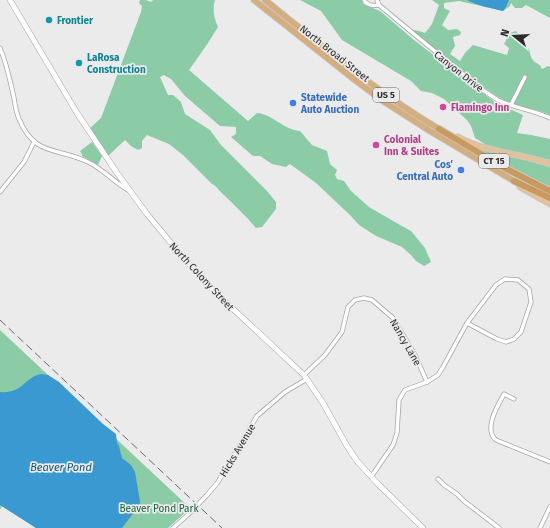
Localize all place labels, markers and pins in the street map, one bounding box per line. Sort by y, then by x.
marker: Frontier [44,15,54,25]
place label: Frontier [57,15,94,27]
place label: LaRosa Construction [87,52,146,76]
marker: LaRosa Construction [74,58,84,68]
place label: Statewide Auto Auction [300,92,359,116]
marker: Statewide Auto Auction [288,98,298,108]
marker: Flamingo Inn [438,102,448,112]
place label: Flamingo Inn [451,102,509,114]
place label: Colonial Inn & Suites [384,134,439,158]
marker: Colonial Inn & Suites [371,140,381,150]
place label: Cos' Central Auto [397,159,453,183]
marker: Cos' Central Auto [456,165,466,175]

